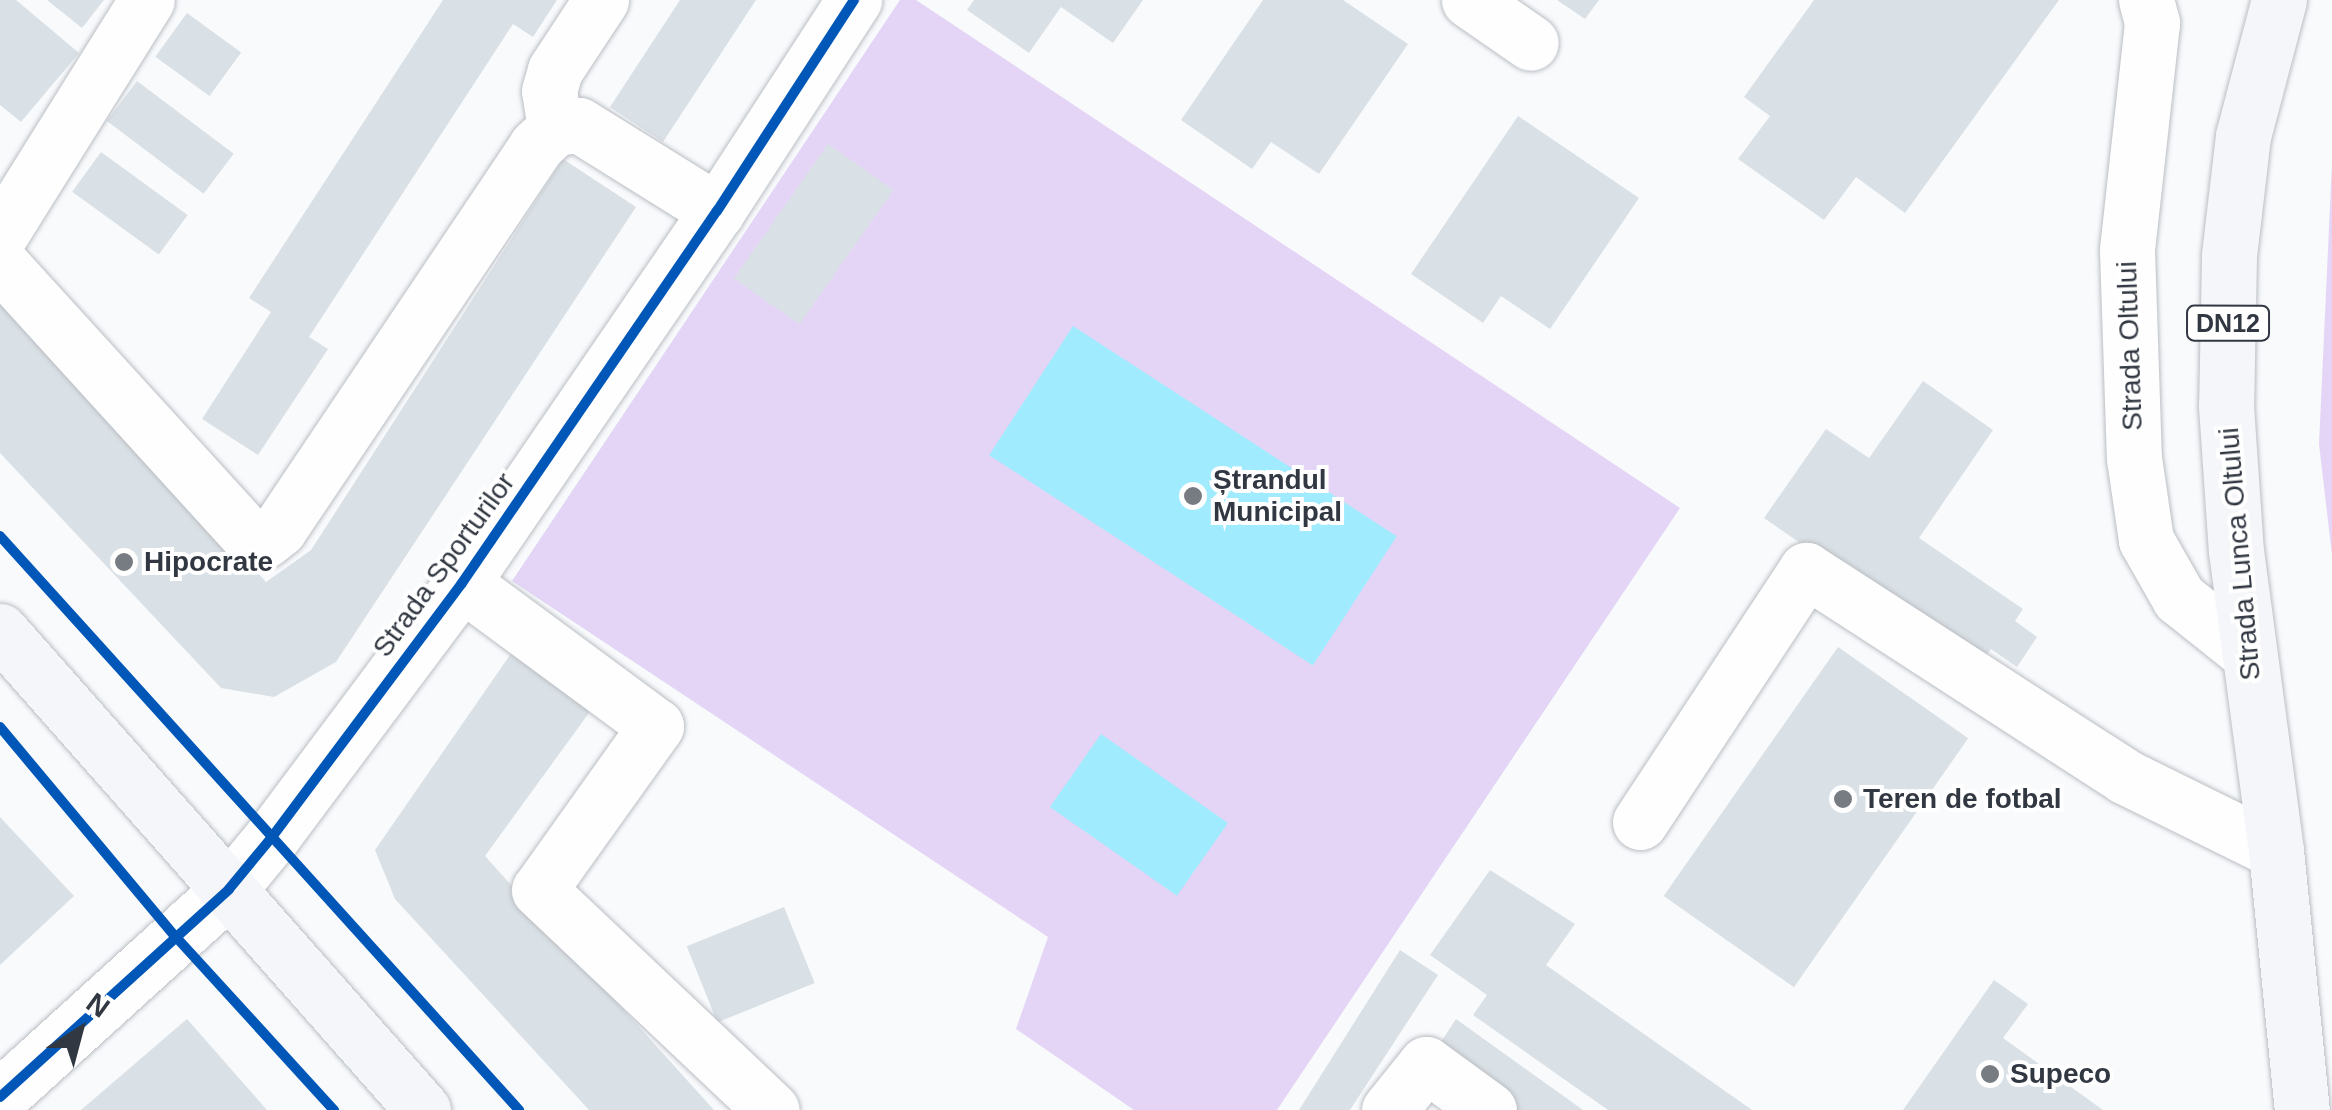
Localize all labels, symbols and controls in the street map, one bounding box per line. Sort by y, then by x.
street label: Strada Oltului [2110,261,2150,431]
road number: DN12 [2186,303,2270,343]
street label: Strada Lunca Oltului [2212,426,2268,682]
place label: Ștrandul Municipal [1213,463,1342,529]
street label: Strada Sporturilor [366,466,522,664]
marker: Ștrandul Municipal [1182,485,1204,507]
place label: Hipocrate [144,545,273,579]
marker: Hipocrate [113,551,135,573]
place label: Teren de fotbal [1863,782,2062,816]
marker: Teren de fotbal [1832,788,1854,810]
north arrow [30,980,130,1080]
text: N [81,987,115,1024]
place label: Supeco [2010,1057,2111,1091]
marker: Supeco [1979,1063,2001,1085]

